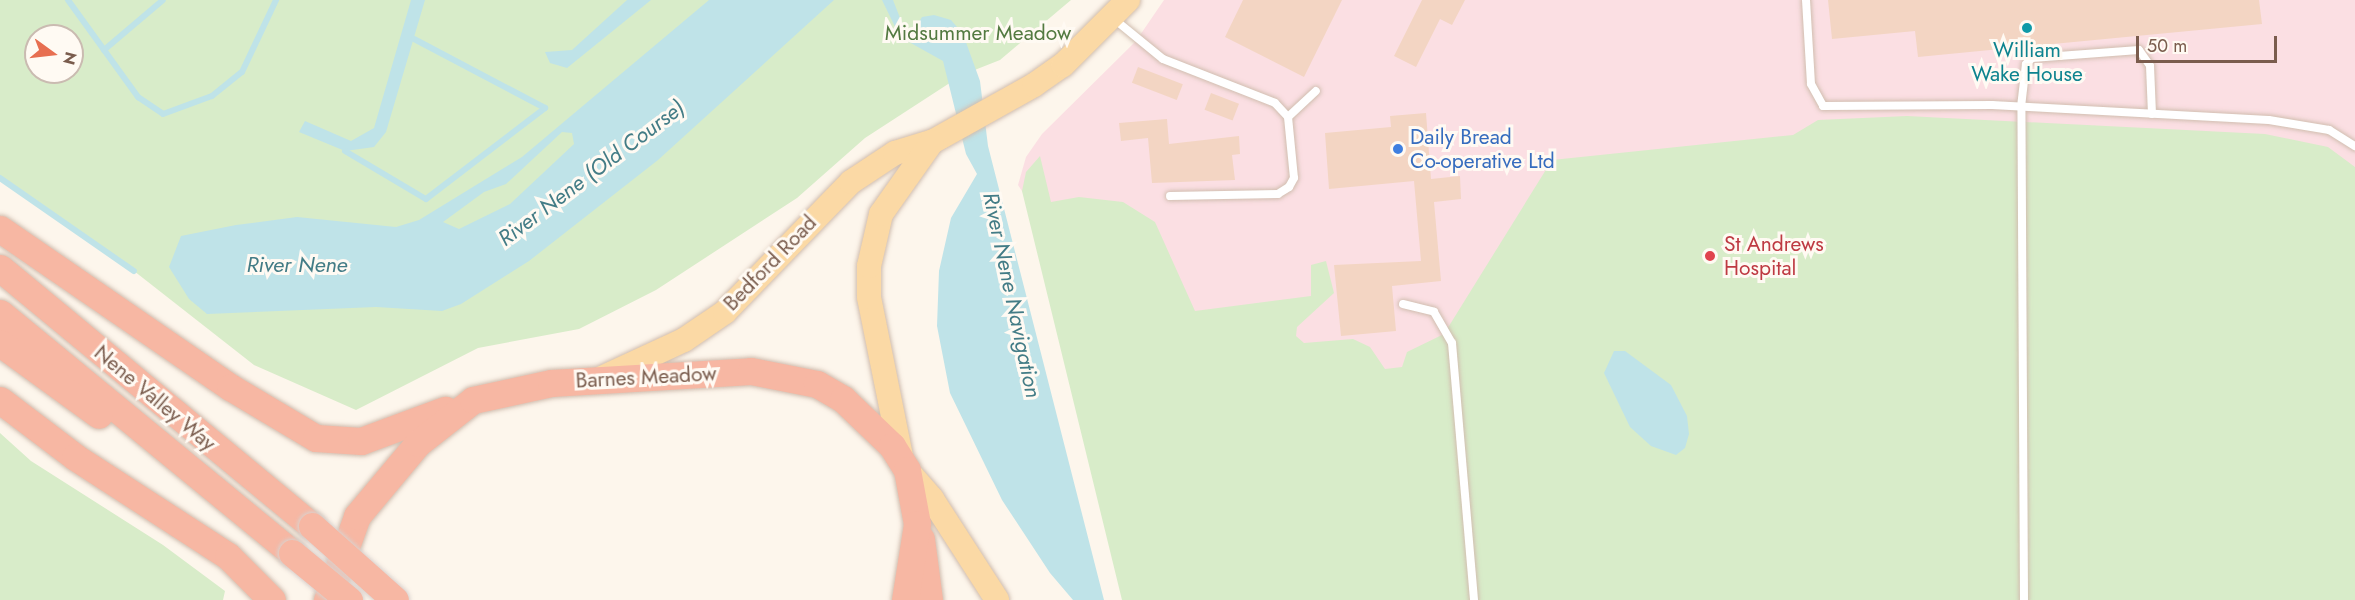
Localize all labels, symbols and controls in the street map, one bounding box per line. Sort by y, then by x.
park label: Midsummer Meadow [885,20,1071,46]
marker: William Wake House [2020,21,2034,35]
north arrow [24,24,84,84]
scale bar [2139,24,2280,62]
text: 50 m [2147,33,2187,59]
place label: William Wake House [1971,37,2083,87]
text: N [57,49,83,67]
water label: River Nene (Old Course) [493,94,689,252]
place label: Daily Bread Co-operative Ltd [1410,124,1555,174]
marker: Daily Bread Co-operative Ltd [1391,142,1405,156]
water label: River Nene Navigation [977,190,1047,400]
street label: Bedford Road [718,210,822,316]
place label: St Andrews Hospital [1724,231,1824,281]
marker: St Andrews Hospital [1701,247,1719,265]
water label: River Nene [246,252,348,278]
street label: Nene Valley Way [89,340,221,456]
street label: Barnes Meadow [575,361,717,393]

